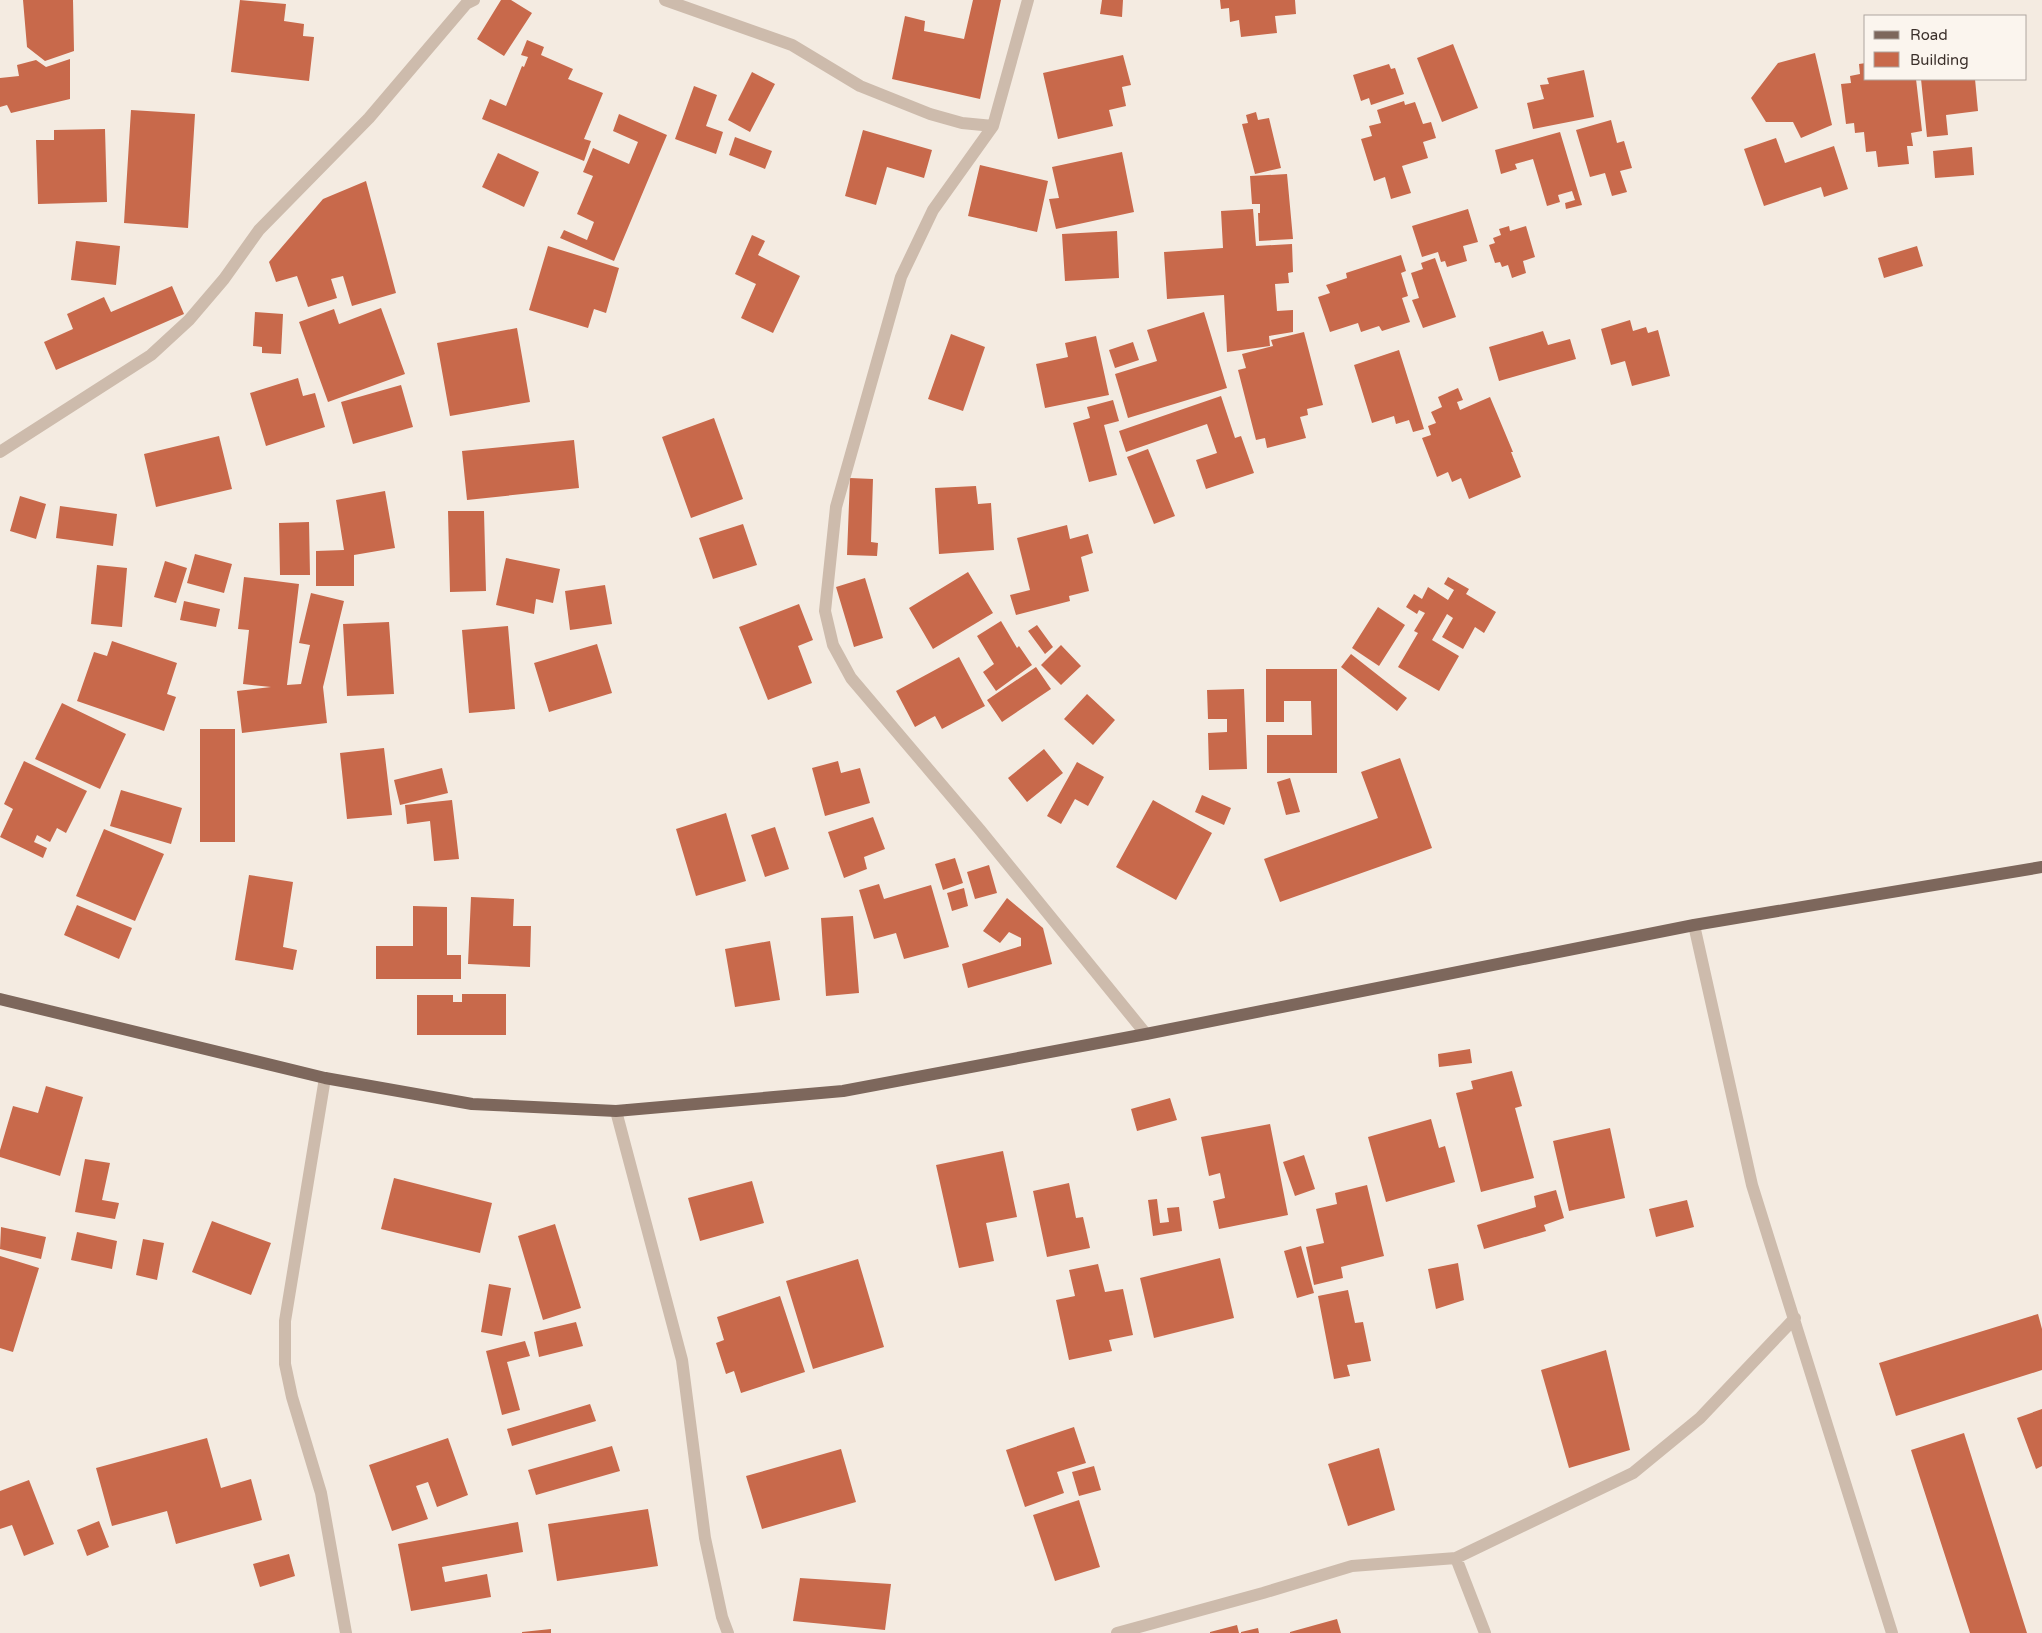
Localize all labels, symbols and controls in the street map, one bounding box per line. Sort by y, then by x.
legend [1864,15,2027,80]
text: Road [1910,26,1948,44]
text: Building [1910,51,1969,69]

